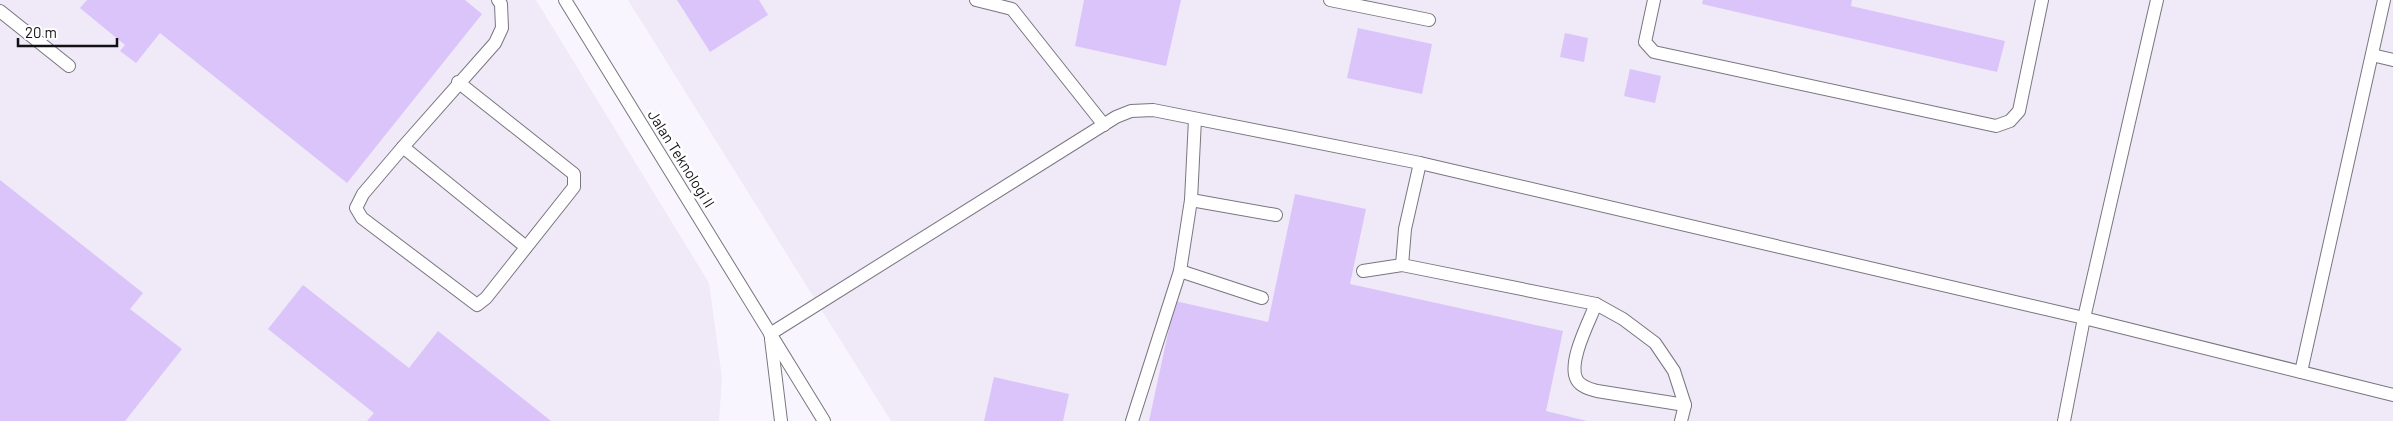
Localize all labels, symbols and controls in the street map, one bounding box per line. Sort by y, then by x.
scale bar [18,15,116,47]
text: 20 m [25,23,57,41]
street label: Jalan Teknologi II [645,106,719,211]

